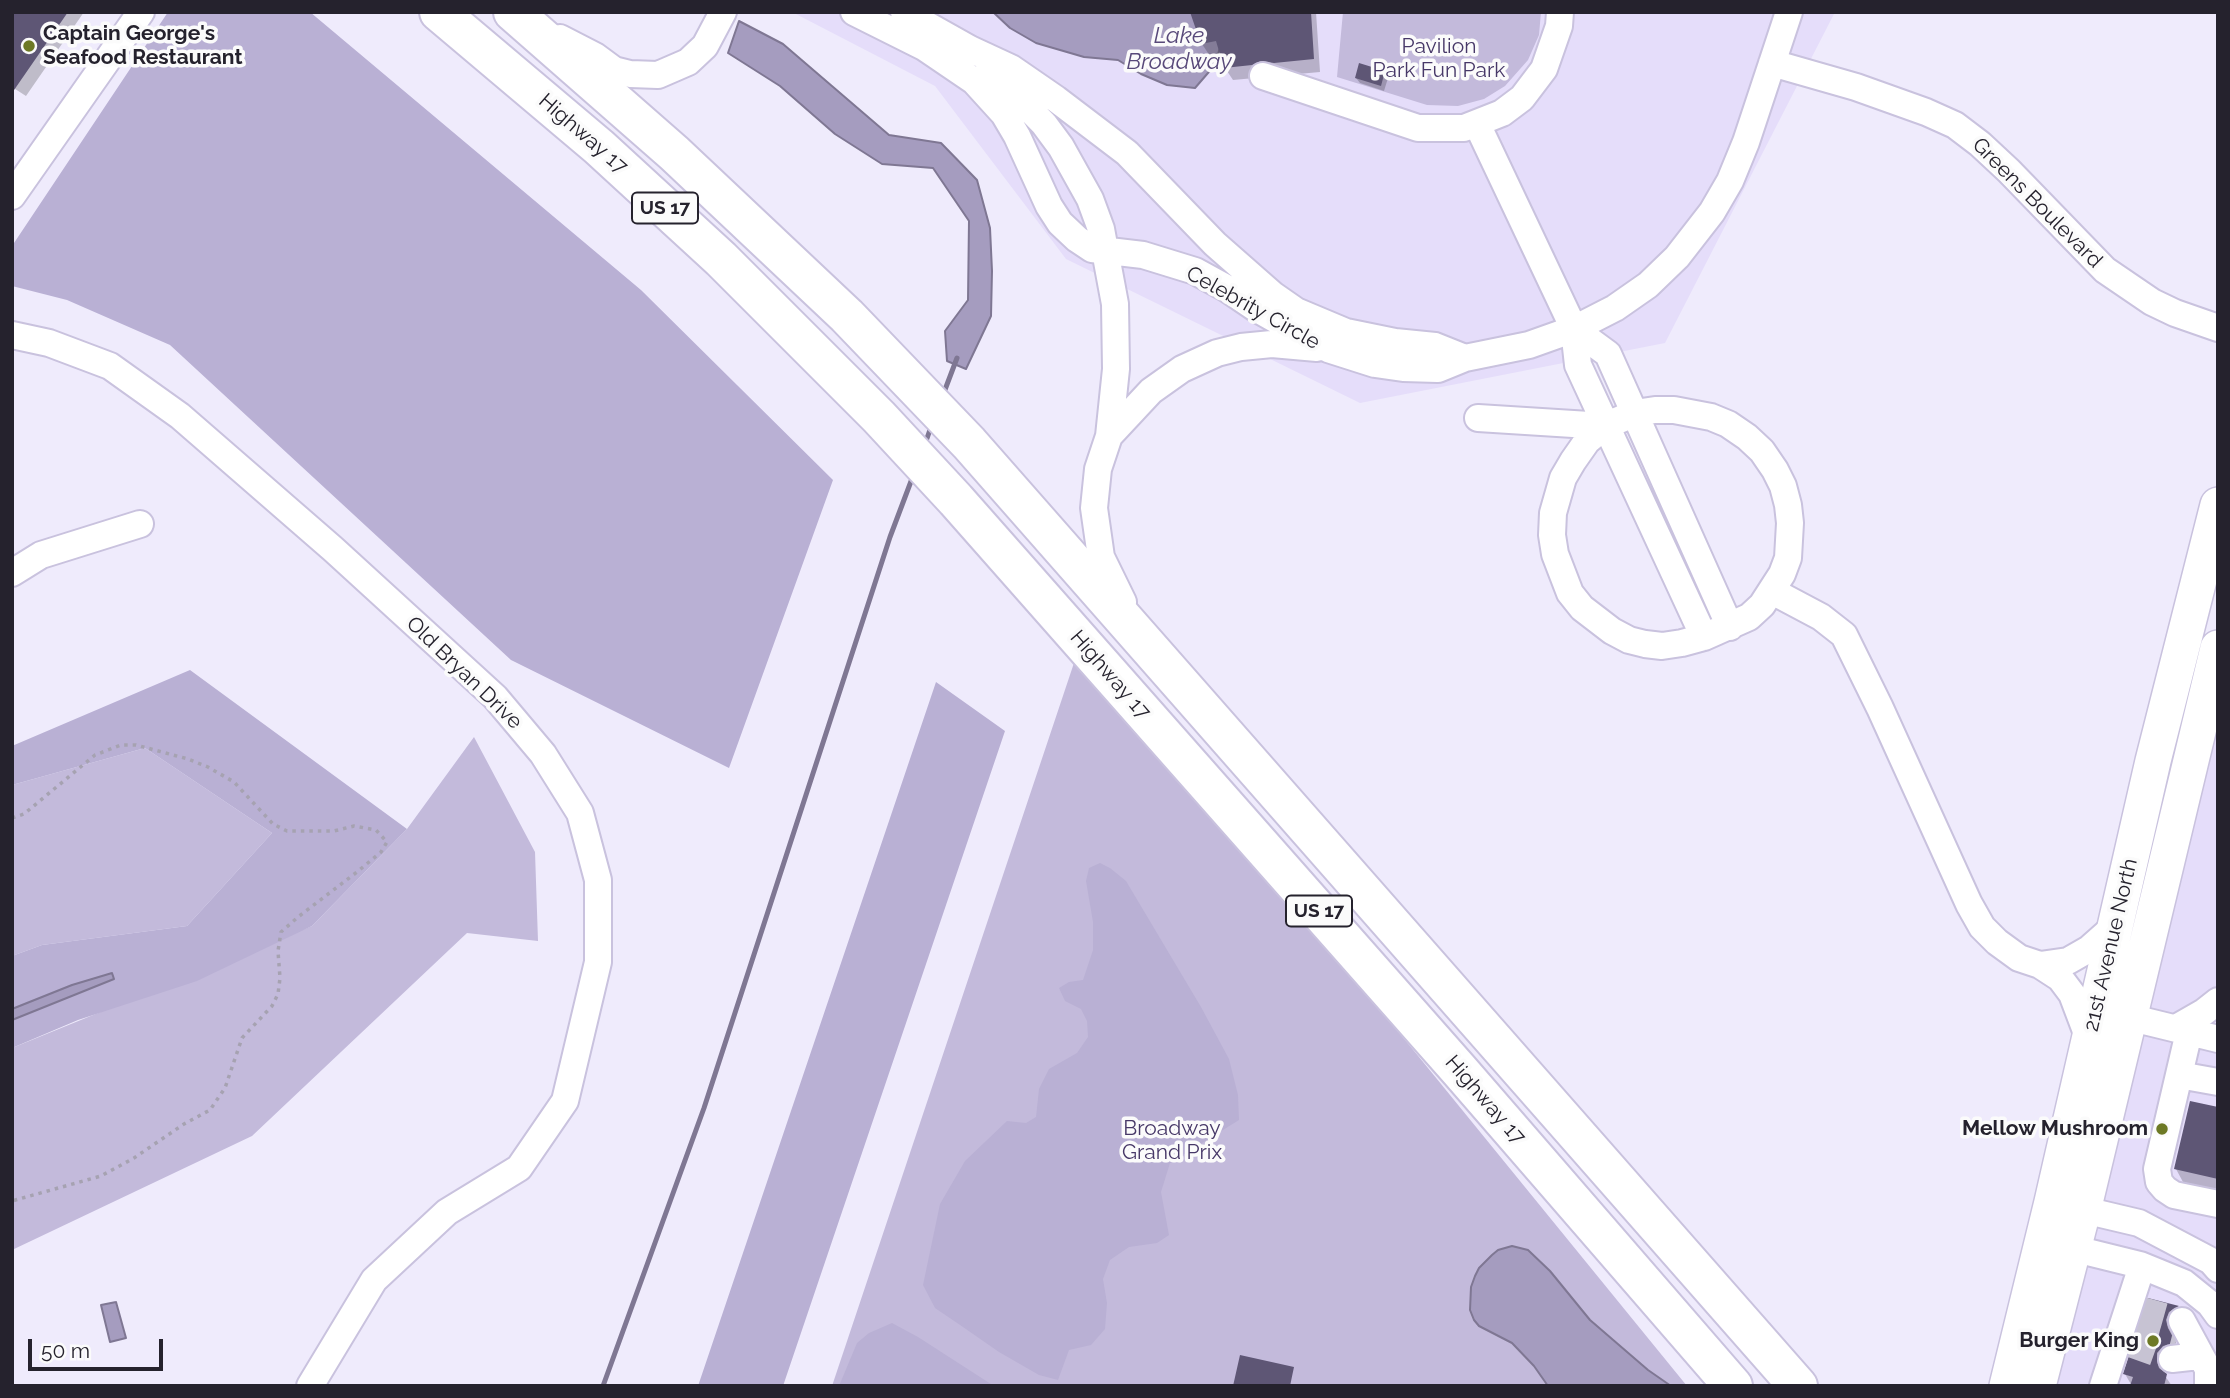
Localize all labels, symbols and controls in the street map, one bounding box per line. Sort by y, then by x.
place label: Captain George's Seafood Restaurant [43,21,243,71]
water label: Lake Broadway [1126,22,1232,76]
park label: Pavilion Park Fun Park [1373,34,1505,84]
marker: Captain George's Seafood Restaurant [21,38,37,54]
street label: Highway 17 [533,88,633,180]
street label: Greens Boulevard [1967,133,2107,273]
road number: US 17 [632,192,698,224]
street label: Celebrity Circle [1182,261,1324,355]
street label: Old Bryan Drive [401,611,527,735]
street label: Highway 17 [1064,625,1156,725]
street label: 21st Avenue North [2079,856,2143,1034]
road number: US 17 [1286,896,1352,926]
street label: Highway 17 [1439,1050,1531,1150]
park label: Broadway Grand Prix [1122,1116,1222,1166]
place label: Mellow Mushroom [1962,1116,2148,1142]
marker: Mellow Mushroom [2154,1121,2170,1137]
scale bar [32,1324,166,1368]
place label: Burger King [2019,1328,2139,1354]
marker: Burger King [2145,1333,2161,1349]
text: 50 m [41,1338,90,1363]

